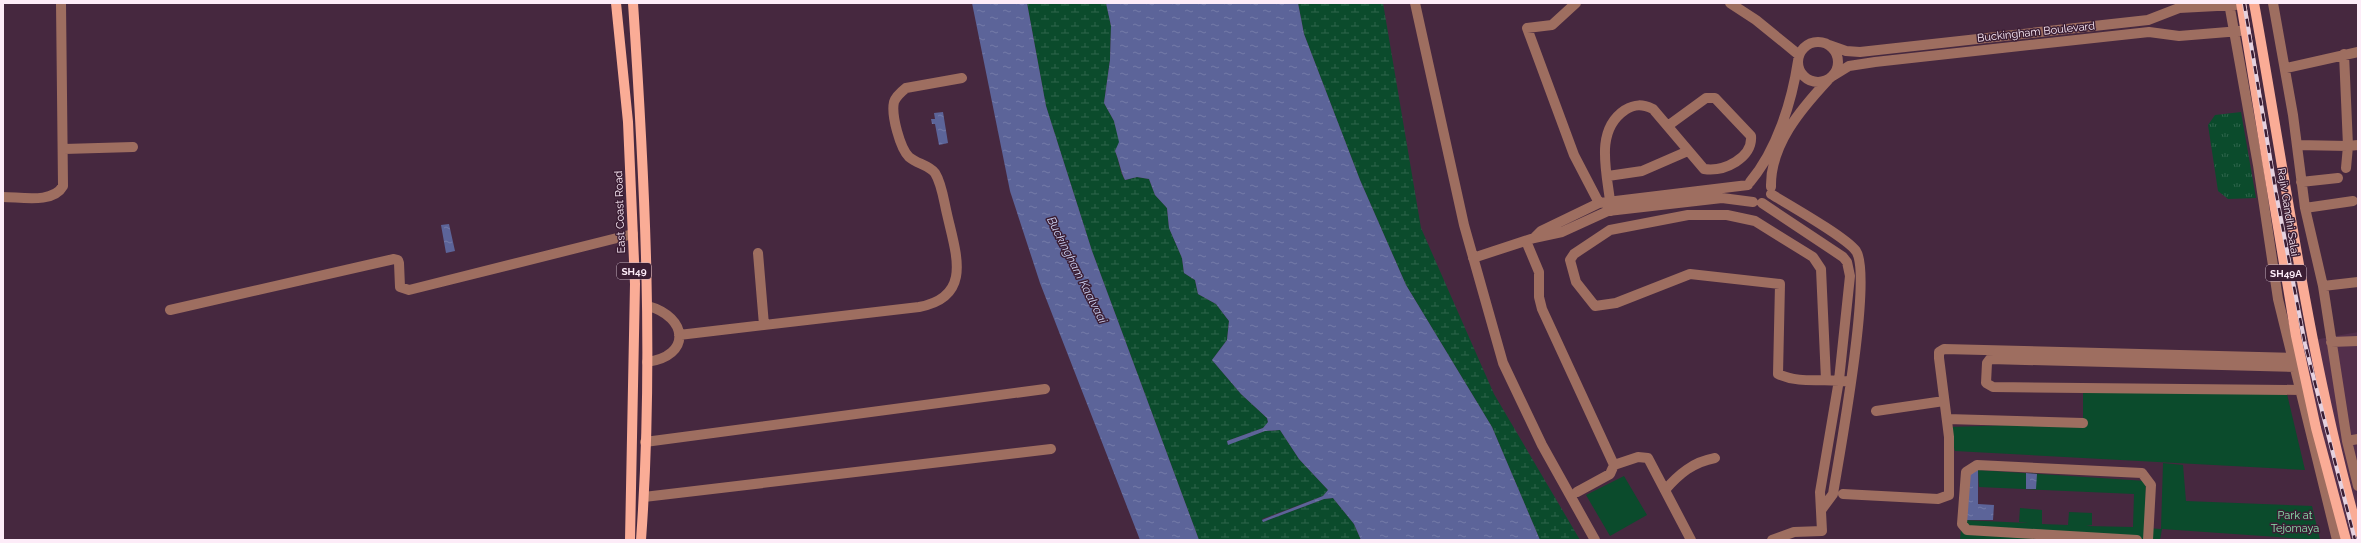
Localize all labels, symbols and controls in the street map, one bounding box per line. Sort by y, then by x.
street label: Buckingham Boulevard [1976,19,2096,45]
street label: Rajiv Gandhi Salai [2275,167,2301,257]
street label: East Coast Road [612,170,628,254]
water label: Buckingham Kaalvaai [1044,214,1110,326]
road number: SH49 [617,263,651,279]
road number: SH49A [2266,265,2306,281]
park label: Park at Tejomaya [2271,509,2319,535]

